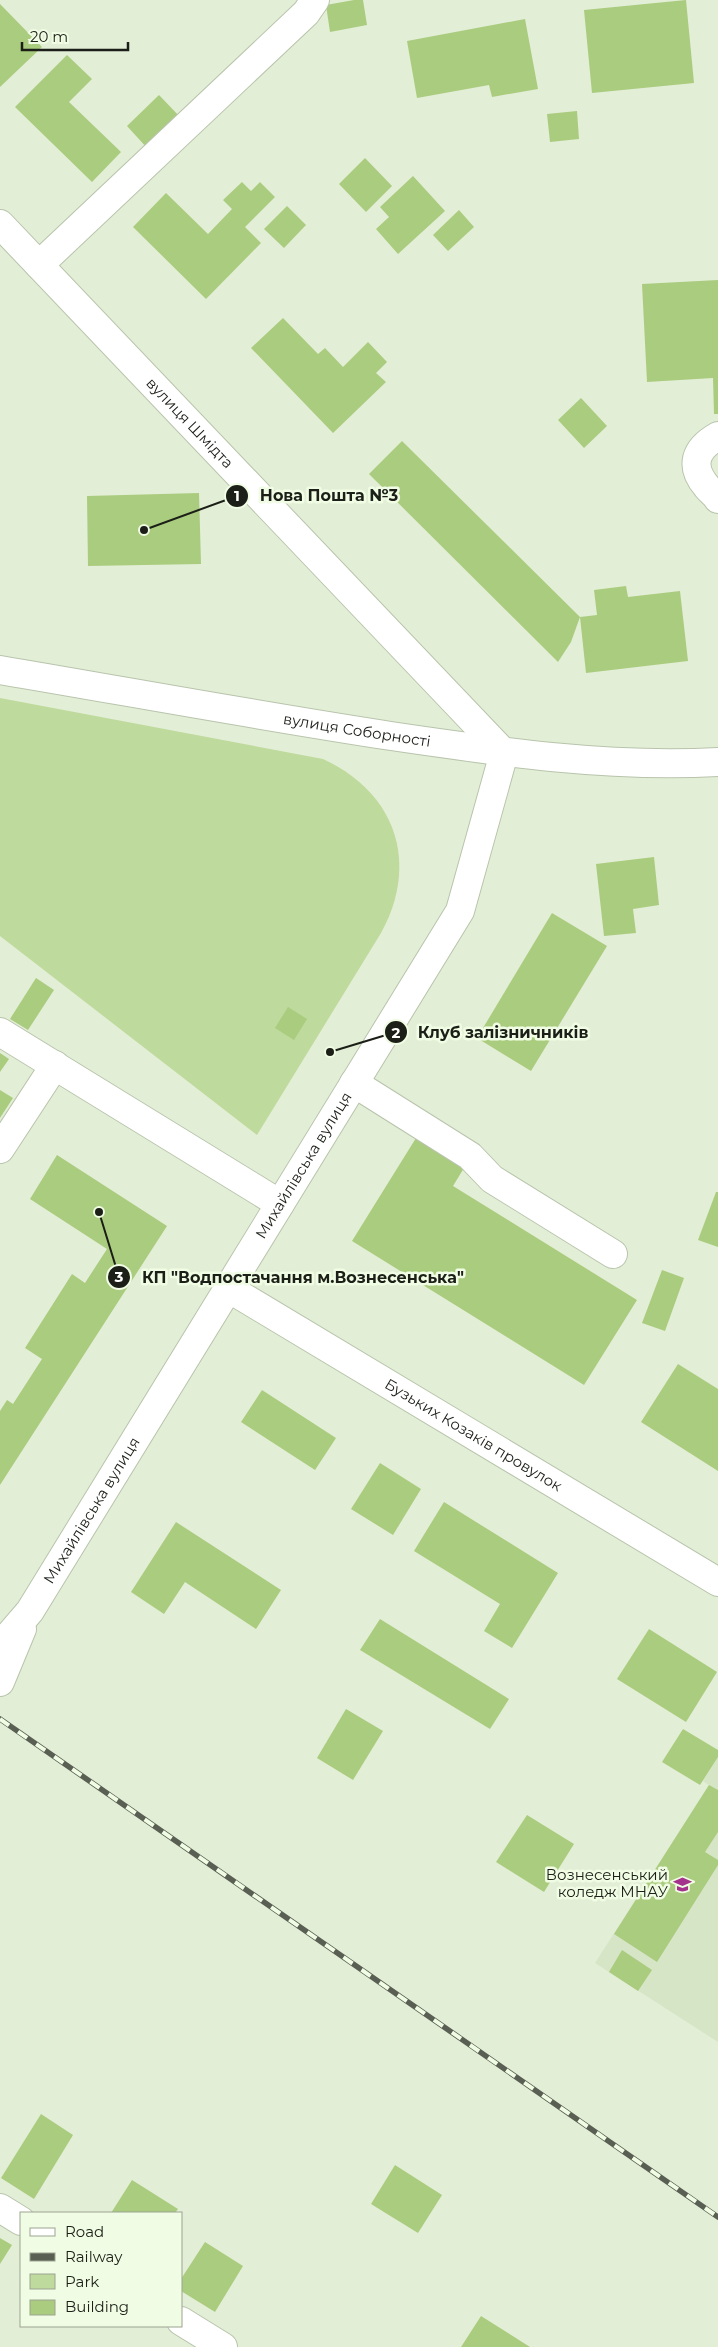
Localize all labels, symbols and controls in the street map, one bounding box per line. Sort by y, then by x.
scale bar [22,20,129,52]
text: 20 m [30,27,68,46]
street label: вулиця Шмідта [142,373,238,472]
callout: Нова Пошта №3 [225,480,408,511]
text: 1 [234,486,240,505]
text: Нова Пошта №3 [260,486,398,505]
street label: вулиця Соборності [282,709,432,751]
callout: Клуб залізничників [383,1017,599,1048]
text: 2 [392,1023,401,1042]
text: Клуб залізничників [418,1023,588,1042]
street label: Михайлівська вулиця [251,1088,356,1242]
callout: КП "Водпостачання м.Вознесенська" [107,1261,474,1292]
text: 3 [114,1267,124,1286]
text: КП "Водпостачання м.Вознесенська" [142,1268,464,1287]
street label: Бузьких Козаків провулок [381,1374,566,1495]
street label: Михайлівська вулиця [39,1433,144,1587]
place label: Вознесенський коледж МНАУ [546,1865,669,1901]
school or university icon: Вознесенський коледж МНАУ [672,1874,692,1894]
legend [20,2212,182,2327]
text: Road [65,2222,104,2241]
text: Railway [65,2247,123,2266]
text: Park [65,2272,99,2291]
text: Building [65,2297,129,2316]

